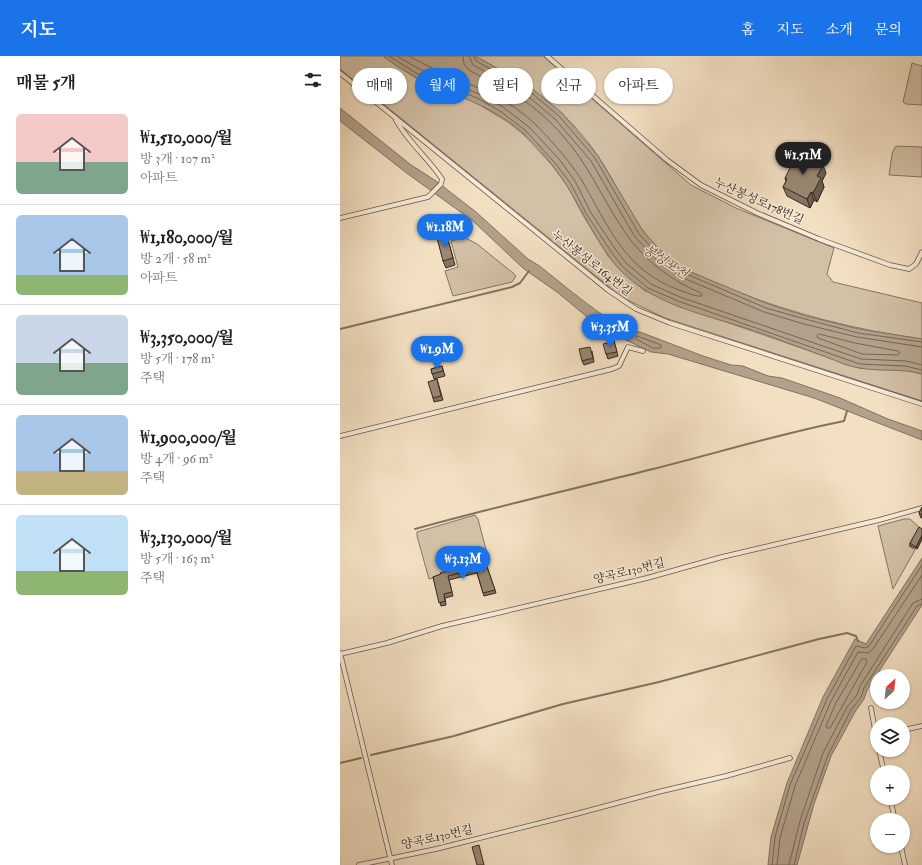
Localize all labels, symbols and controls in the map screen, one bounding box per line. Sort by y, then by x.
text: 지도 [20,18,57,42]
text: 홈 [741,21,755,38]
text: 지도 [777,21,804,38]
text: 소개 [826,21,853,38]
text: 문의 [875,21,902,38]
chip: 매매 [352,68,407,104]
chip: 월세 [415,68,470,104]
chip: 필터 [478,68,533,104]
chip: 신규 [541,68,596,104]
chip: 아파트 [604,68,673,104]
icon: filters [302,69,324,91]
text: 매물 5개 [16,72,76,93]
text: ₩1,510,000/월 [140,127,233,148]
icon: home [48,130,96,178]
pin: ₩1.51M [770,142,836,176]
text: ₩1.51M [784,147,822,163]
text: 방 3개 · 107 m² [140,151,215,167]
text: 아파트 [140,170,178,186]
street label: 누산봉성로178번길 [712,175,806,228]
pin: ₩1.18M [412,214,478,248]
text: ₩1.18M [426,219,464,235]
text: ₩1,180,000/월 [140,227,234,248]
street label: 누산봉성로164번길 [548,227,635,299]
icon: home [48,231,96,279]
water label: 봉성포천 [640,241,692,283]
text: 방 2개 · 58 m² [140,251,211,267]
text: 아파트 [140,270,178,286]
pin: ₩3.35M [577,314,643,348]
text: ₩3.35M [591,319,629,335]
text: ₩3,350,000/월 [140,327,234,348]
icon: home [48,331,96,379]
pin: ₩1.9M [409,336,465,370]
text: ₩1.9M [420,341,454,357]
text: 방 5개 · 178 m² [140,351,215,367]
text: 주택 [140,370,165,386]
text: ₩1,900,000/월 [140,427,237,448]
icon: home [48,431,96,479]
text: 방 4개 · 96 m² [140,451,213,467]
text: 주택 [140,470,165,486]
text: ₩3,130,000/월 [140,527,233,548]
icon: home [48,531,96,579]
pin: ₩3.13M [430,546,496,580]
text: 방 5개 · 163 m² [140,551,214,567]
text: ₩3.13M [444,551,482,567]
street label: 양곡로130번길 [592,555,666,588]
text: 주택 [140,570,165,586]
north arrow [870,669,910,709]
map controls [870,669,910,853]
button: layers [870,717,910,757]
button: + [870,765,910,805]
button: − [870,813,910,853]
street label: 양곡로130번길 [400,822,474,853]

